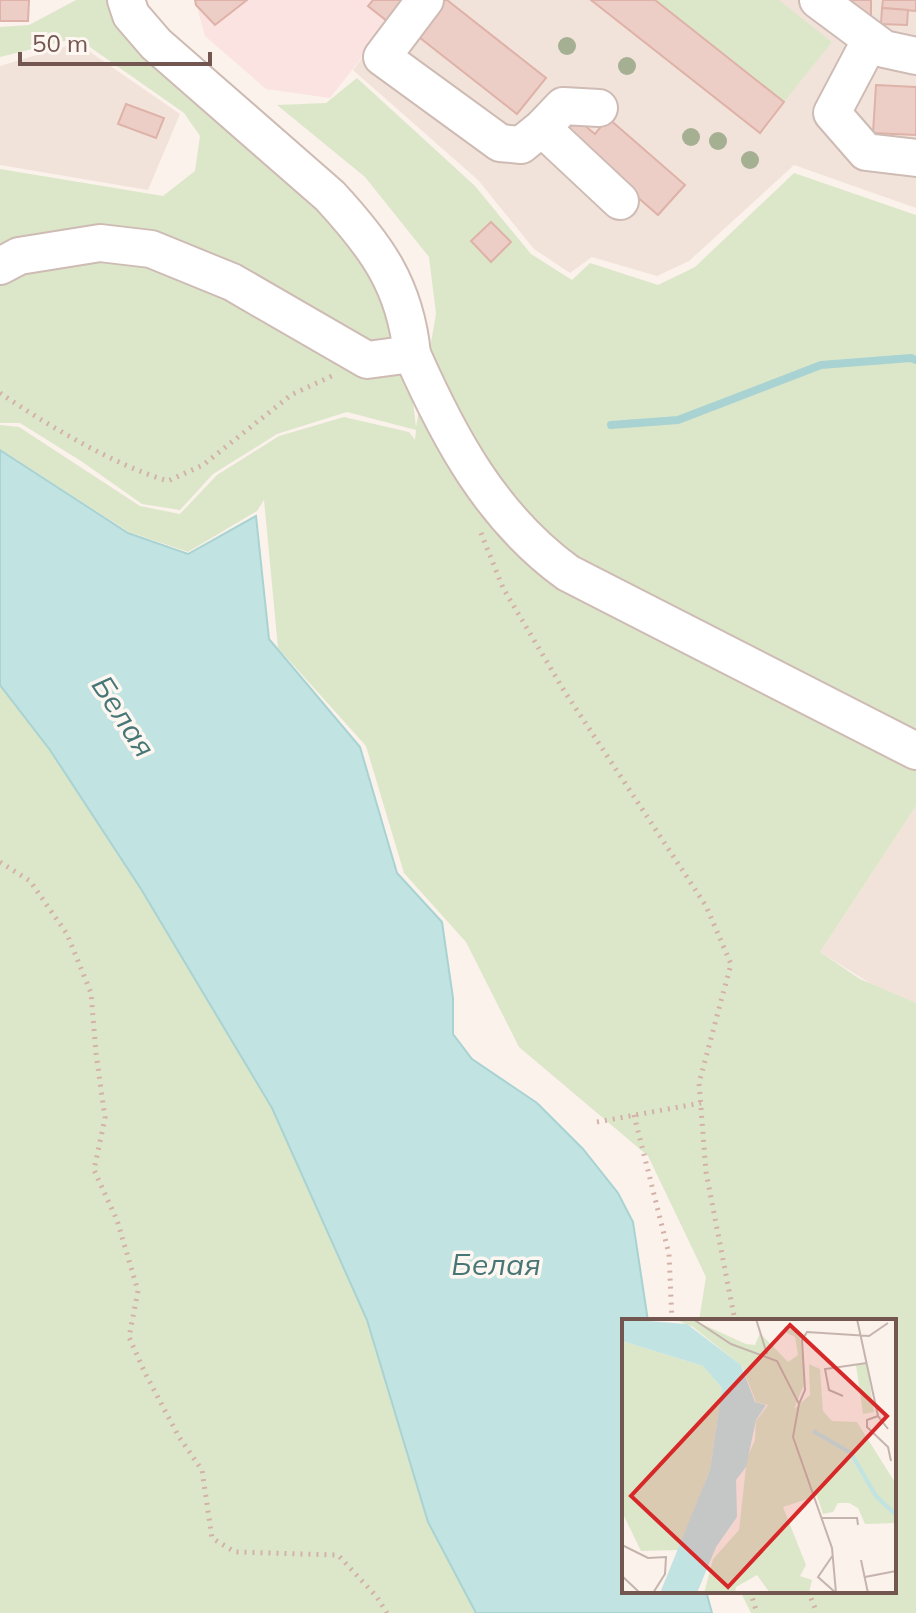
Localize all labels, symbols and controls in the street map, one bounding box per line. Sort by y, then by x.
scale bar [20,16,210,66]
text: 50 m [32,28,88,58]
water label: Белая [84,668,164,764]
water label: Белая [451,1245,541,1283]
inset map [622,1319,896,1593]

